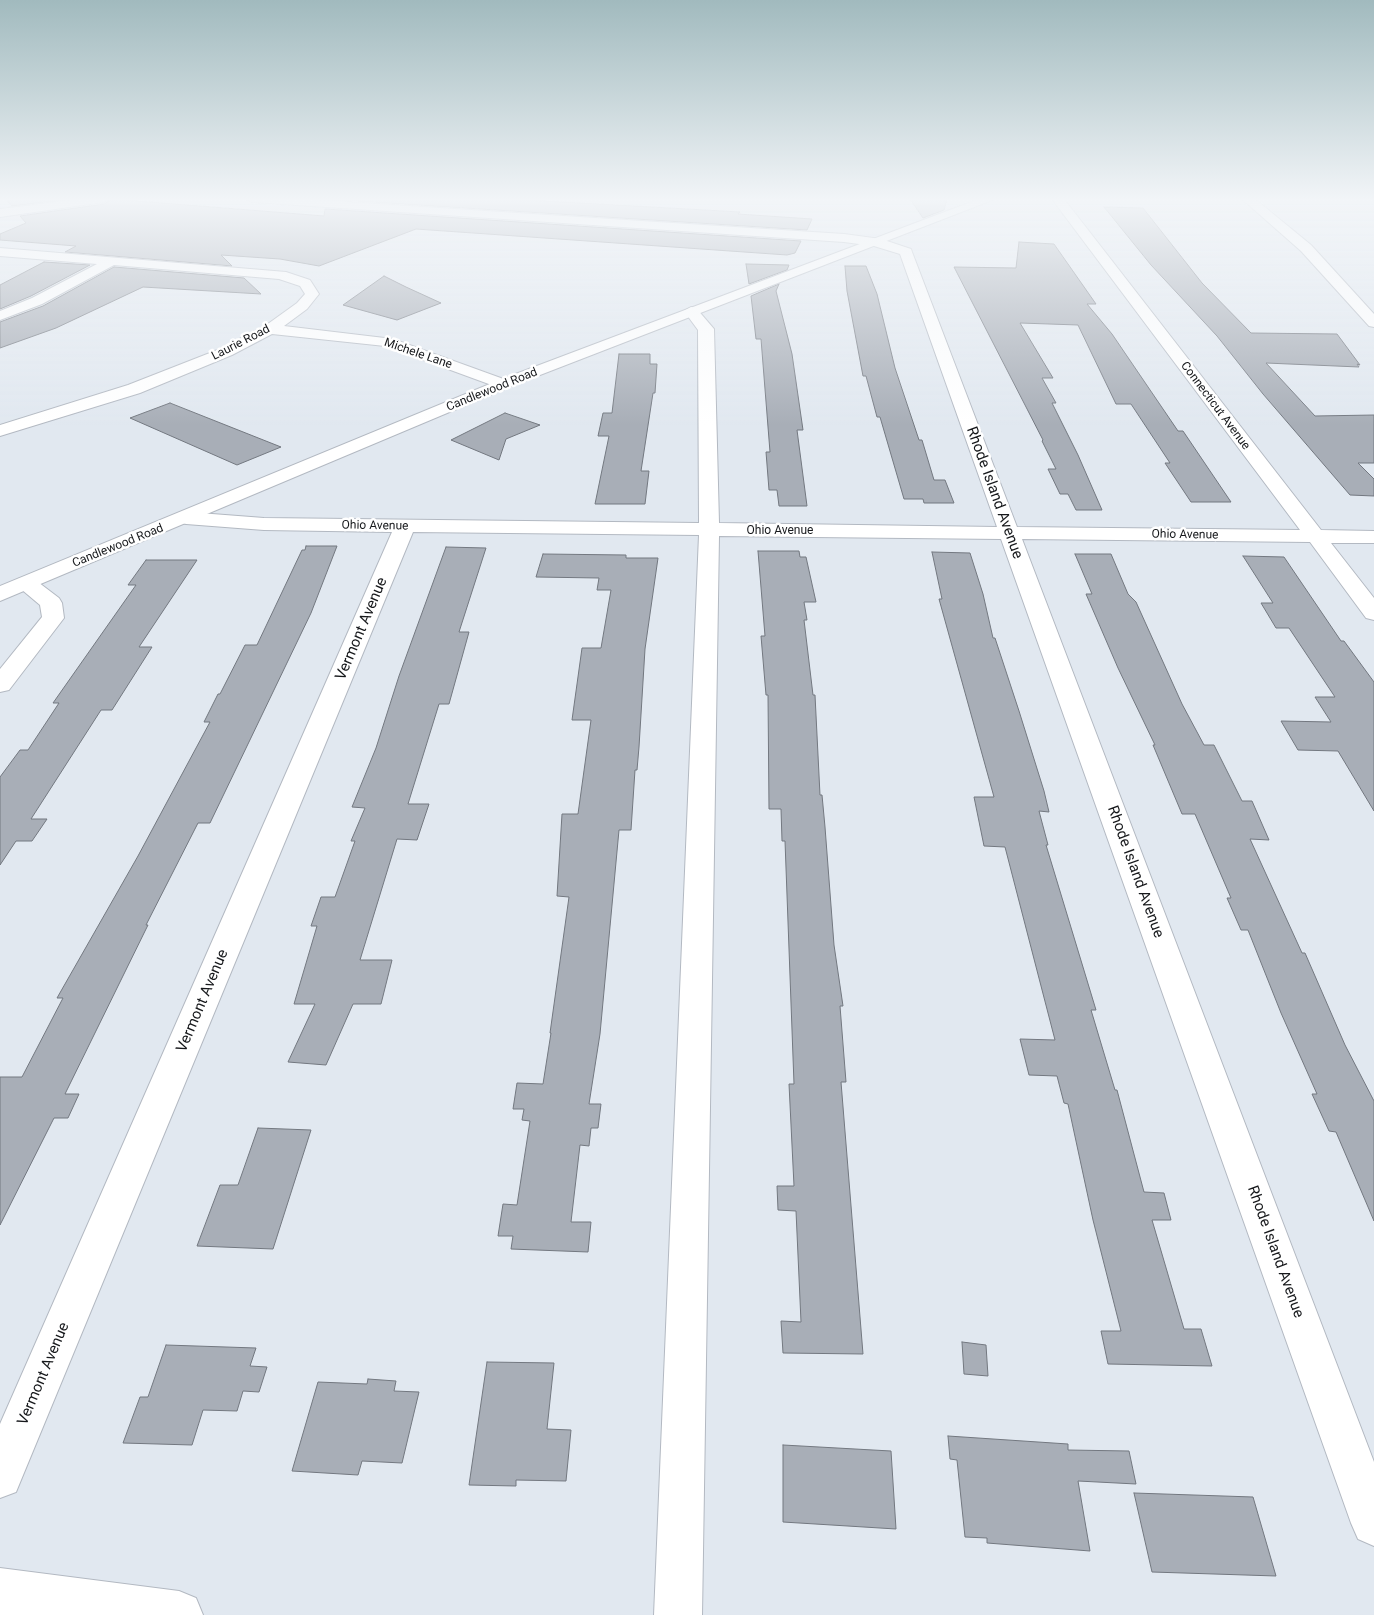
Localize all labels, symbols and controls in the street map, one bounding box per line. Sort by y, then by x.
street label: Laurie Road [209,322,273,364]
street label: Michele Lane [382,336,454,372]
street label: Connecticut Avenue [1177,359,1253,453]
street label: Candlewood Road [444,365,540,415]
street label: Rhode Island Avenue [962,424,1026,562]
street label: Ohio Avenue [341,518,409,534]
street label: Candlewood Road [70,521,166,571]
street label: Ohio Avenue [747,524,813,538]
street label: Ohio Avenue [1151,527,1219,543]
street label: Vermont Avenue [332,575,392,683]
street label: Rhode Island Avenue [1103,803,1167,941]
street label: Vermont Avenue [173,947,233,1055]
street label: Rhode Island Avenue [1243,1183,1307,1321]
street label: Vermont Avenue [14,1320,74,1428]

